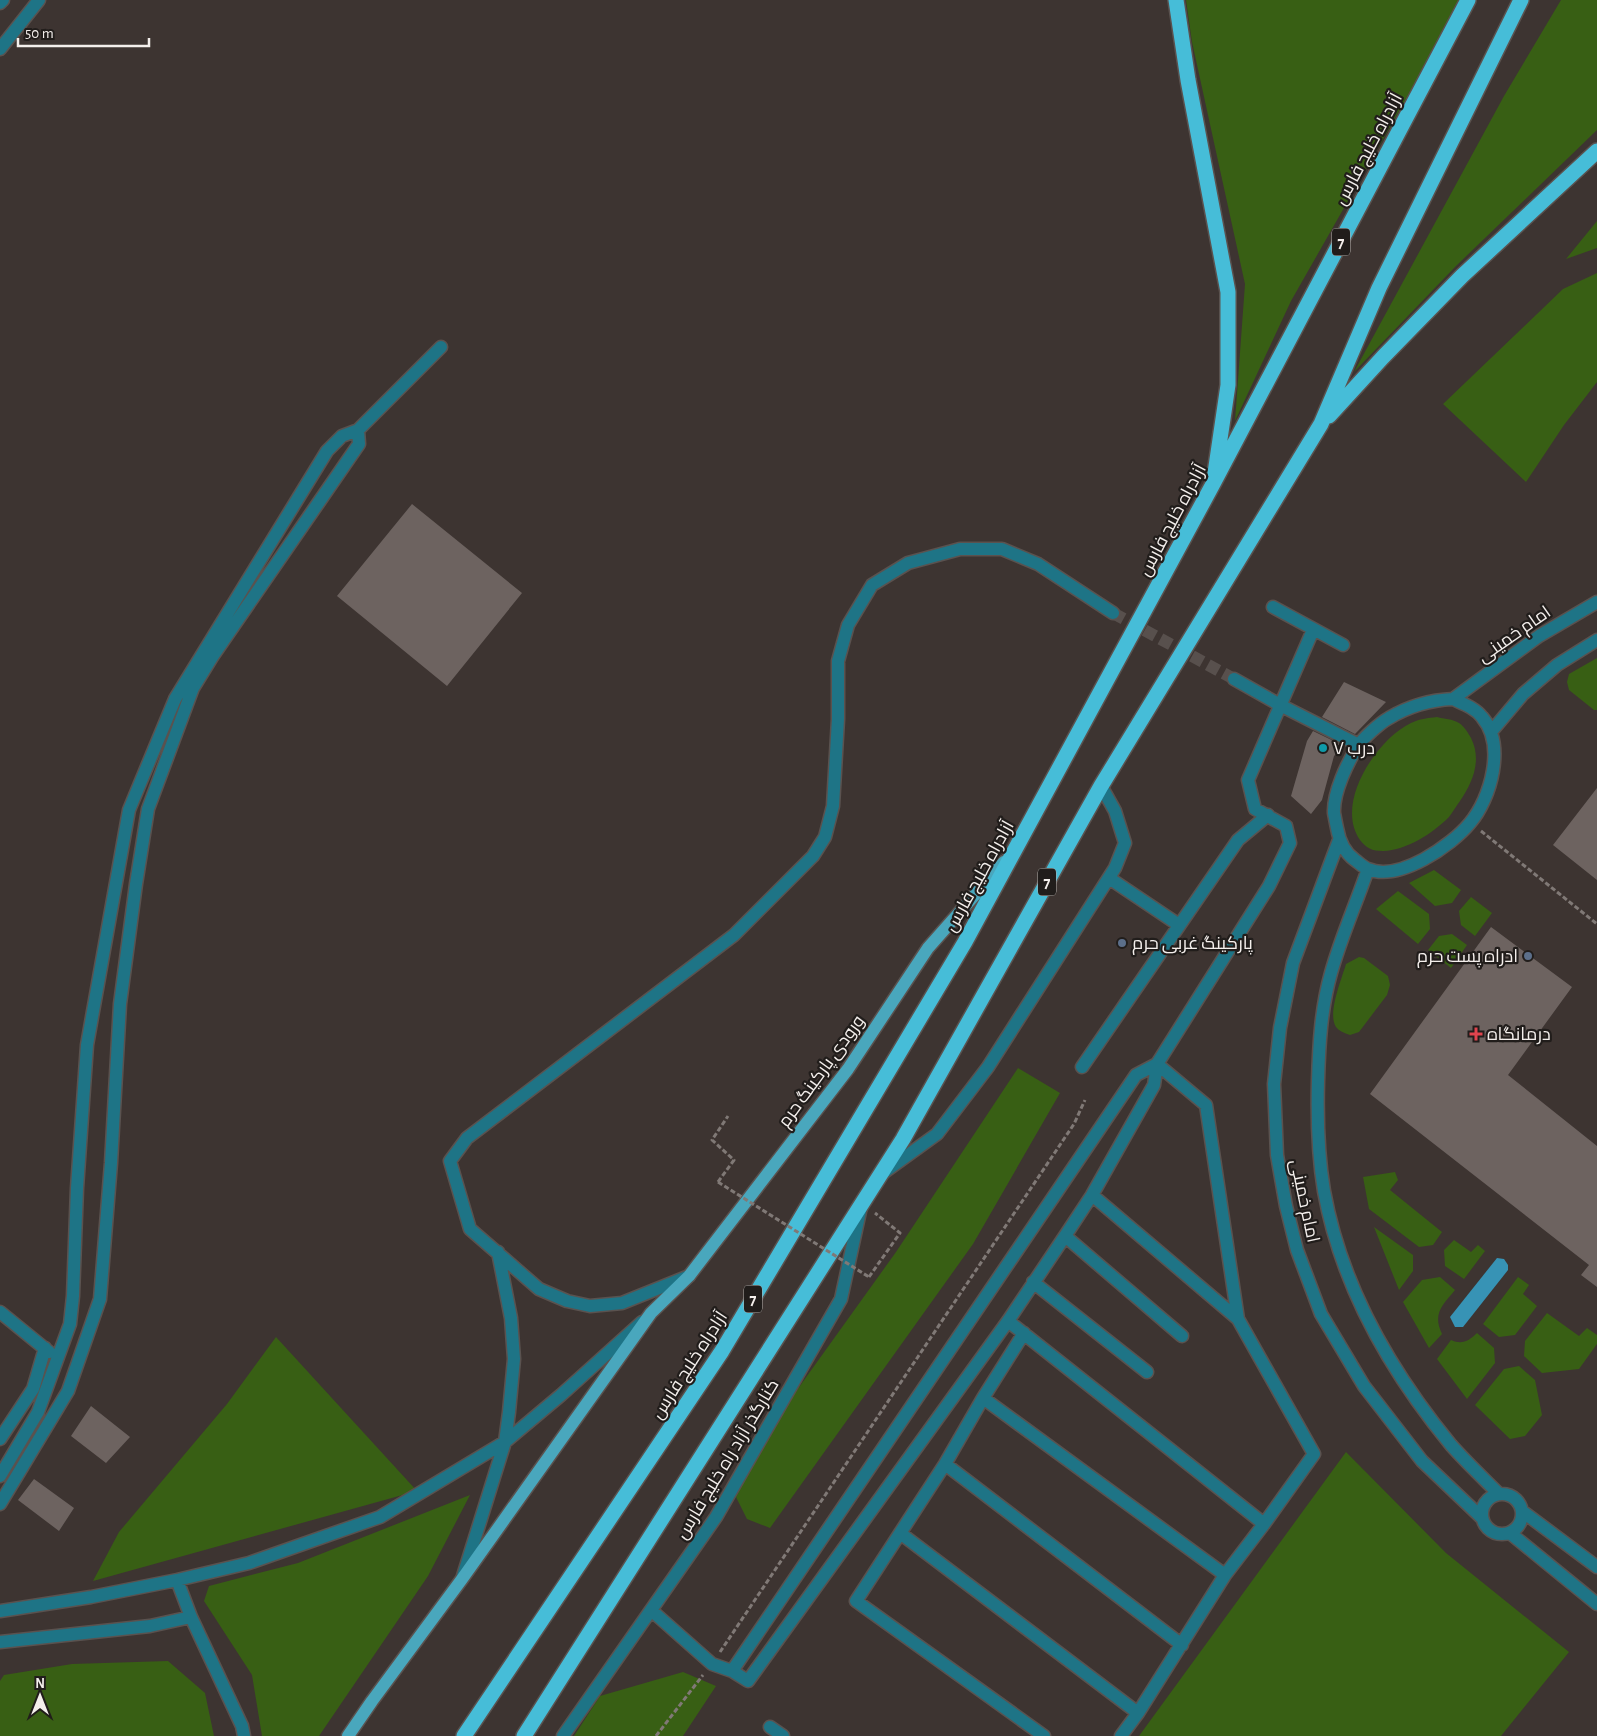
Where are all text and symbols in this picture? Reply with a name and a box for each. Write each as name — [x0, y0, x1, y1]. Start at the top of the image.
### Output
scale bar — [18, 15, 149, 47]
text: 50 m — [25, 26, 54, 41]
street label: آزادراه خلیج فارس — [1330, 89, 1408, 209]
road number: 7 — [1332, 228, 1350, 256]
street label: آزادراه خلیج فارس — [1134, 460, 1212, 580]
street label: امام خمینی — [1475, 603, 1556, 668]
place label: درب ۷ — [1333, 740, 1375, 759]
marker: درب ۷ — [1317, 742, 1329, 754]
street label: آزادراه خلیج فارس — [940, 817, 1020, 936]
road number: 7 — [1038, 869, 1056, 896]
place label: پارکینگ غربی حرم — [1132, 935, 1253, 955]
marker: پارکینگ غربی حرم — [1116, 937, 1128, 949]
place label: ادراه پست حرم — [1417, 948, 1518, 968]
marker: ادراه پست حرم — [1522, 950, 1534, 962]
street label: ورودی پارکینگ حرم — [775, 1012, 870, 1132]
place label: درمانگاه — [1487, 1026, 1551, 1045]
marker: درمانگاه — [1469, 1027, 1483, 1041]
street label: امام خمینی — [1284, 1158, 1322, 1245]
road number: 7 — [744, 1286, 762, 1312]
street label: آزادراه خلیج فارس — [647, 1307, 733, 1424]
street label: کنارگذر آزاد راه خلیج فارس — [671, 1375, 784, 1544]
north arrow — [15, 1671, 65, 1721]
text: N — [35, 1677, 45, 1691]

